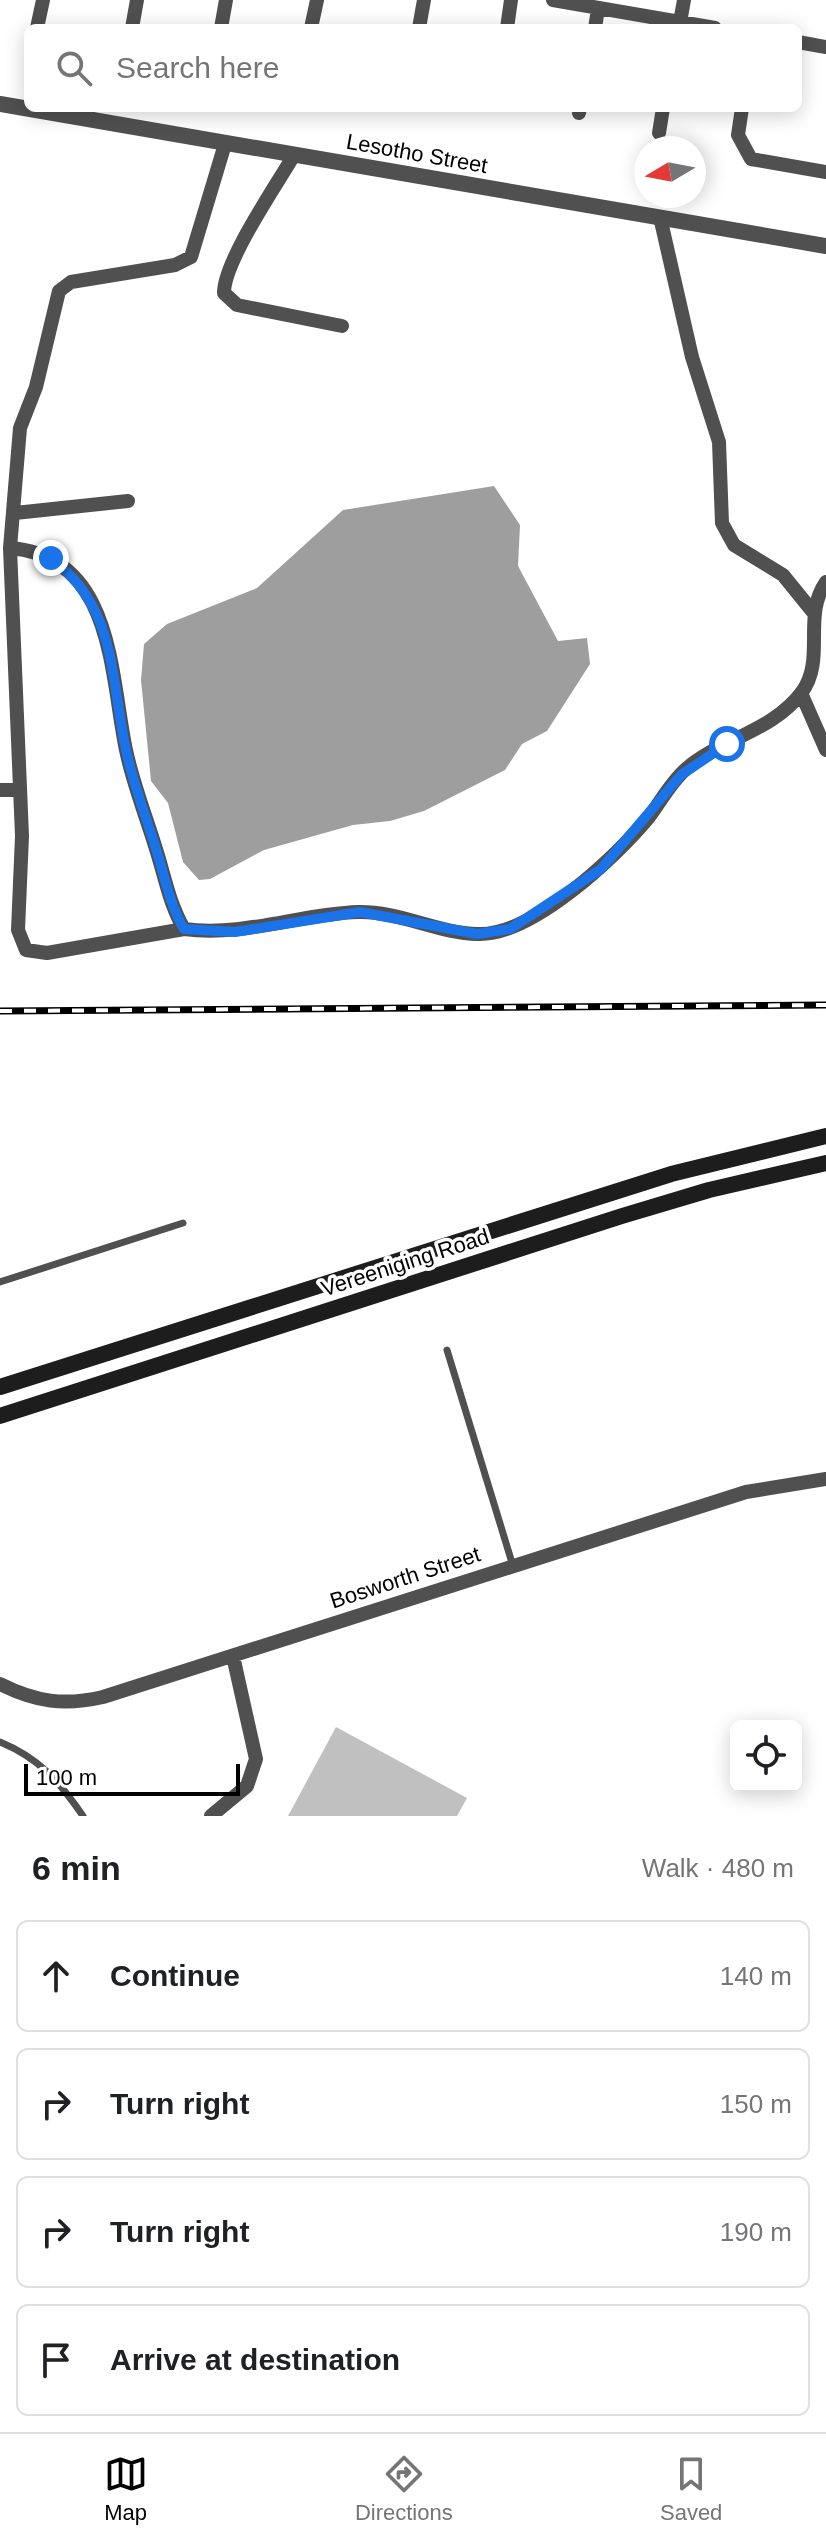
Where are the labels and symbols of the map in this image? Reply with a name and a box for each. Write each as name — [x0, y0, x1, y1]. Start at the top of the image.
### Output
street label: Lesotho Street — [344, 129, 490, 178]
north arrow — [634, 136, 706, 208]
route end — [33, 540, 69, 576]
route start — [709, 726, 745, 762]
street label: Vereeniging Road — [318, 1224, 492, 1301]
street label: Bosworth Street — [327, 1541, 483, 1614]
scale bar — [24, 1760, 240, 1796]

